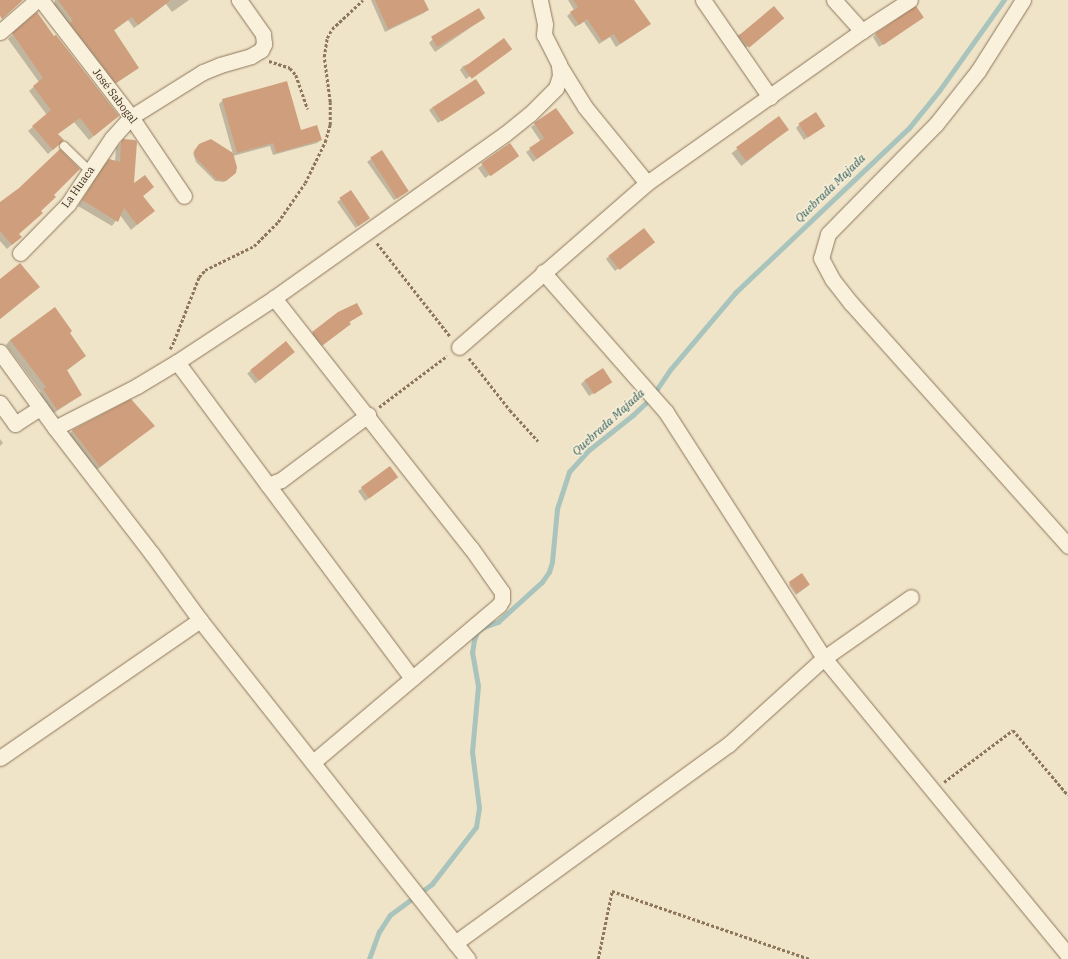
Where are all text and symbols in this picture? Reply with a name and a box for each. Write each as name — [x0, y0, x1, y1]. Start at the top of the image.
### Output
street label: José Sabogal — [90, 66, 140, 126]
water label: Quebrada Majada — [792, 151, 868, 225]
street label: La Huaca — [59, 163, 97, 211]
water label: Quebrada Majada — [569, 386, 647, 458]

